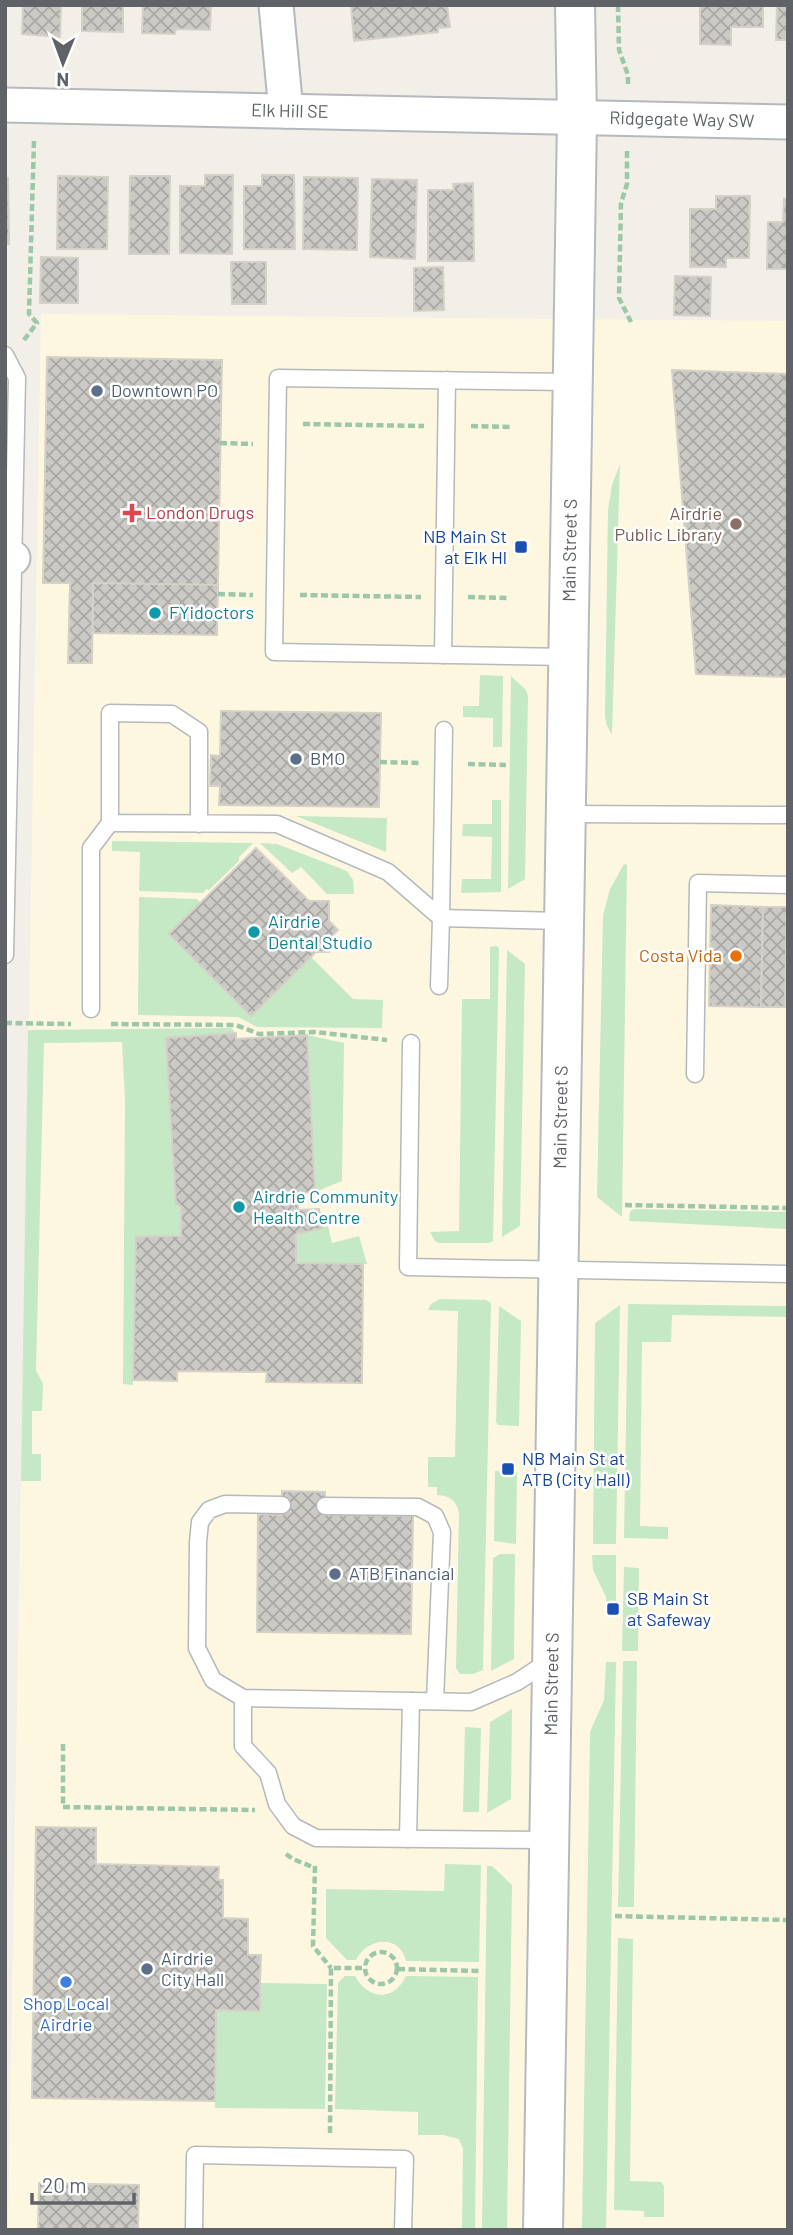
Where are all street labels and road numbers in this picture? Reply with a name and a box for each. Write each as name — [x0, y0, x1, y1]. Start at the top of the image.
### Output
street label: Elk Hill SE — [251, 98, 329, 122]
street label: Ridgegate Way SW — [609, 106, 755, 131]
street label: Main Street S — [557, 498, 581, 602]
street label: Main Street S — [548, 1065, 572, 1169]
street label: Main Street S — [539, 1632, 563, 1736]

